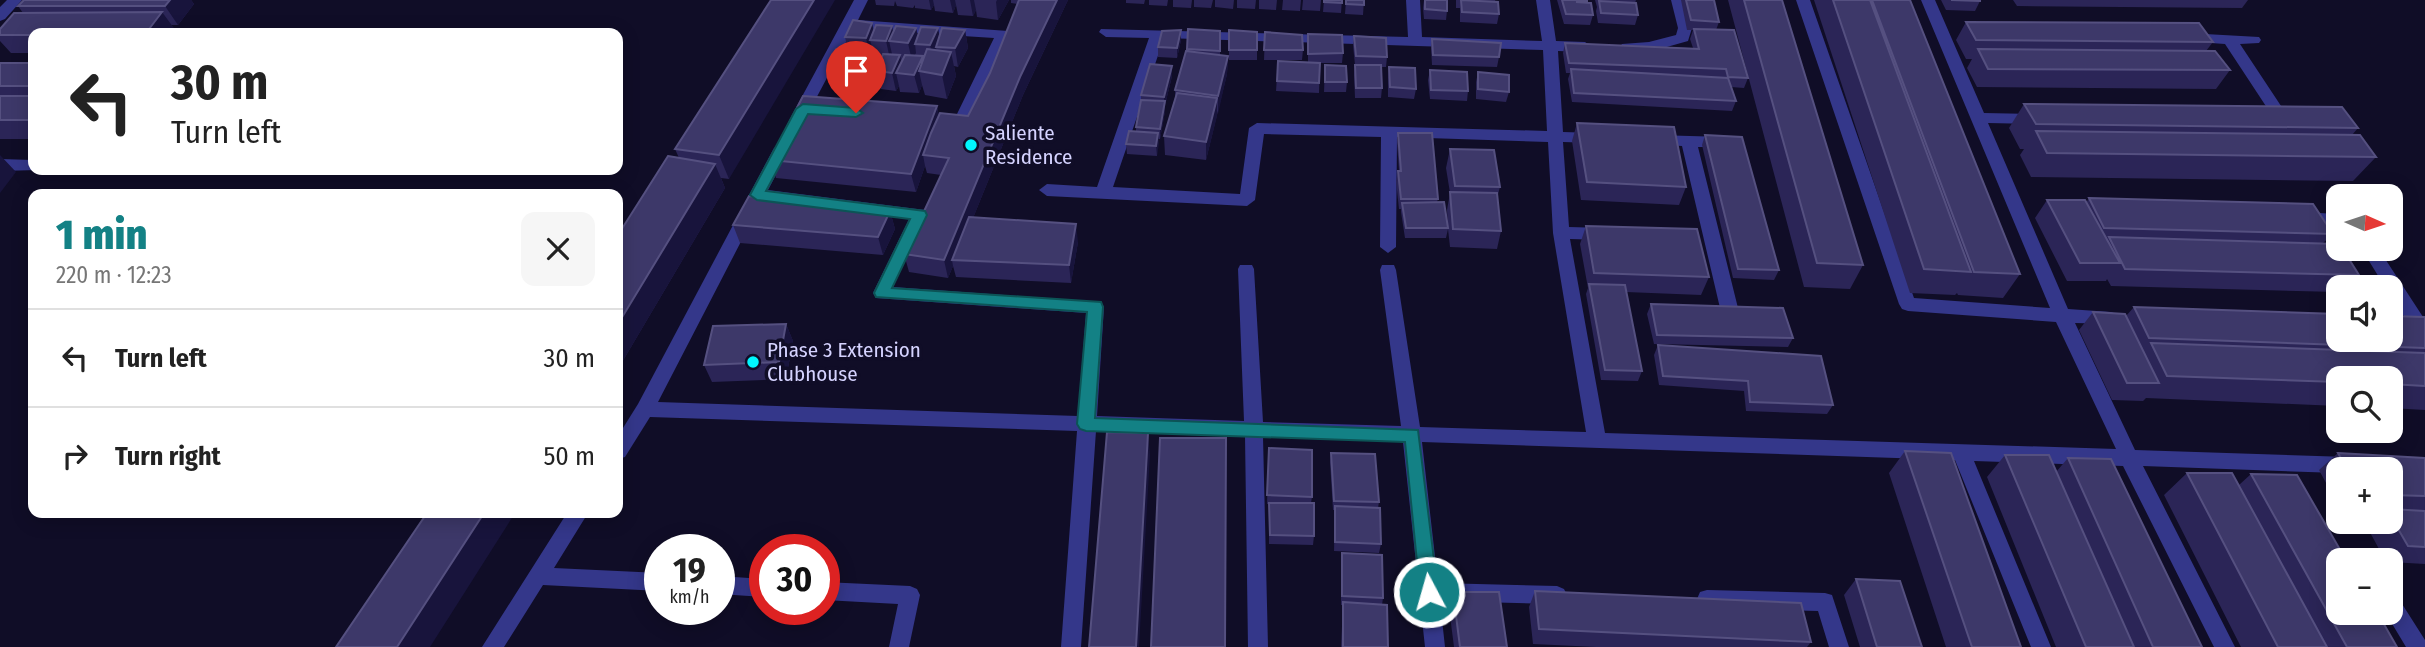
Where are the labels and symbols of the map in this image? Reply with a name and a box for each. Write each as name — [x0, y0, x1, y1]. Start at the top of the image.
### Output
pin — [826, 41, 886, 113]
place label: Saliente Residence — [985, 120, 1072, 170]
marker: Saliente Residence — [963, 137, 979, 153]
north arrow — [2326, 184, 2403, 261]
place label: Phase 3 Extension Clubhouse — [767, 337, 921, 387]
marker: Phase 3 Extension Clubhouse — [745, 354, 761, 370]
speed limit sign: 30 — [749, 534, 840, 625]
position arrow — [1392, 555, 1466, 629]

